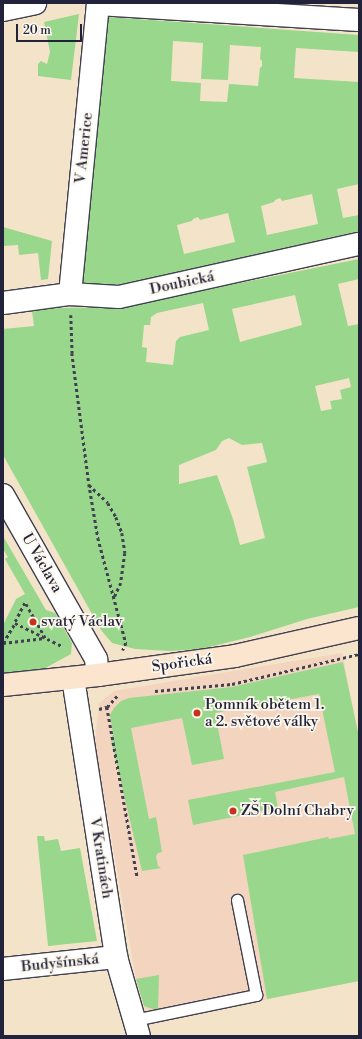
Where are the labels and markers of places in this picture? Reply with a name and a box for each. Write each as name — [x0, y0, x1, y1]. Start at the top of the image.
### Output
place label: svatý Václav — [41, 613, 122, 631]
marker: svatý Václav — [28, 617, 38, 627]
place label: Pomník obětem 1. a 2. světové války — [205, 695, 324, 730]
marker: Pomník obětem 1. a 2. světové války — [192, 708, 202, 718]
place label: ZŠ Dolní Chabry — [241, 802, 354, 820]
marker: ZŠ Dolní Chabry — [228, 806, 238, 816]

